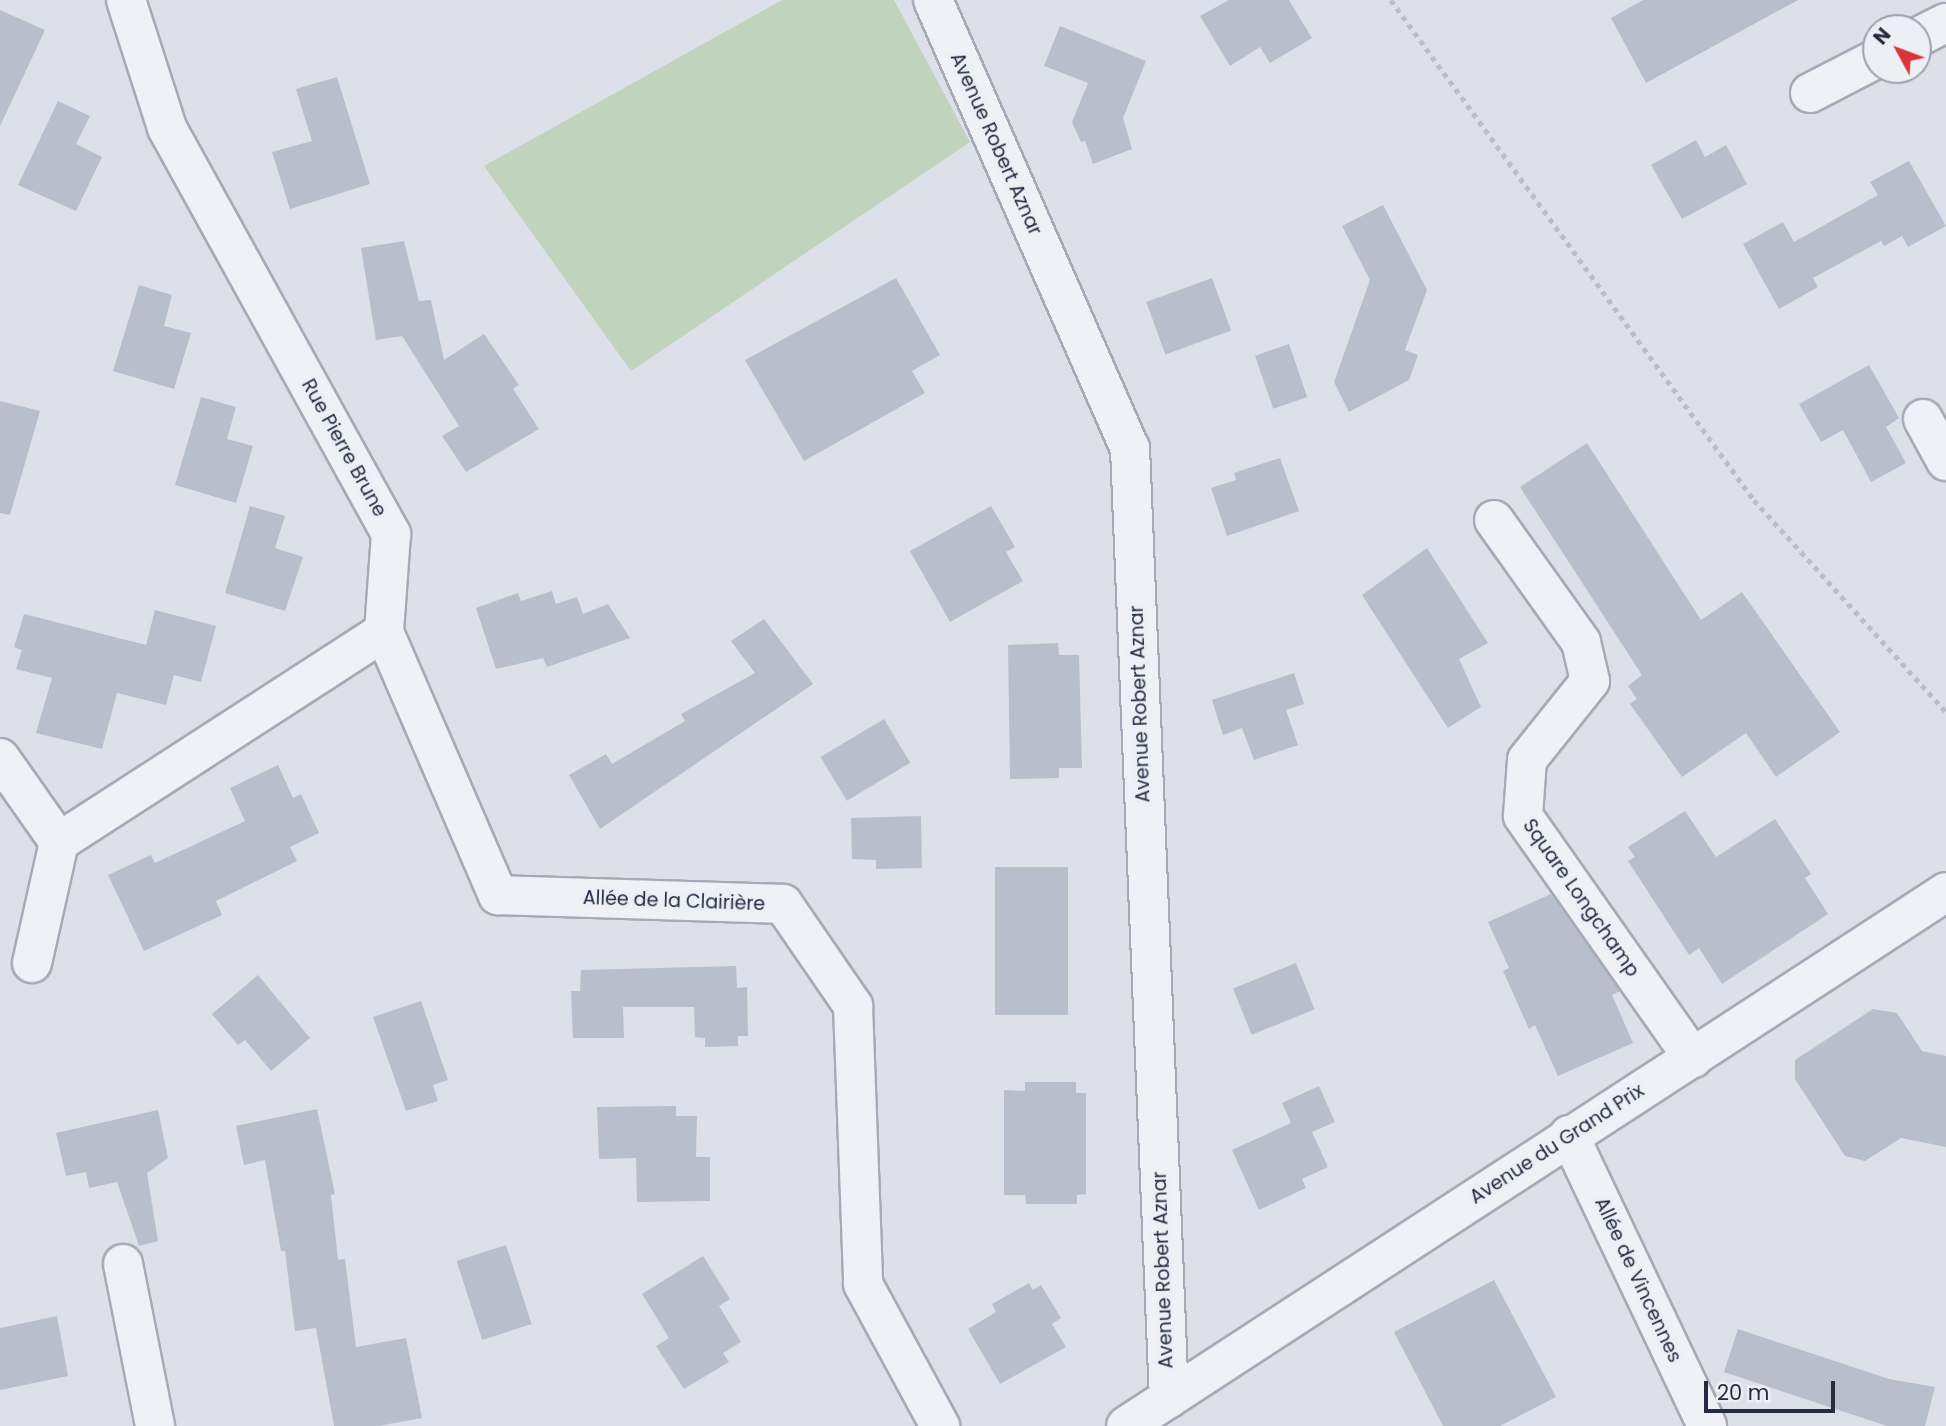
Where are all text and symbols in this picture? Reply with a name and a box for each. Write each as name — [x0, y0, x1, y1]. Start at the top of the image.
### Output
north arrow — [1862, 14, 1932, 84]
text: N — [1867, 22, 1897, 50]
street label: Avenue Robert Aznar — [945, 49, 1047, 239]
street label: Rue Pierre Brune — [297, 375, 391, 521]
street label: Avenue Robert Aznar — [1125, 605, 1155, 803]
street label: Square Longchamp — [1518, 815, 1644, 981]
street label: Allée de la Clairière — [582, 886, 766, 916]
street label: Avenue du Grand Prix — [1466, 1079, 1648, 1209]
street label: Avenue Robert Aznar — [1148, 1171, 1178, 1369]
street label: Allée de Vincennes — [1590, 1194, 1686, 1366]
scale bar — [1708, 1366, 1839, 1410]
text: 20 m — [1717, 1378, 1770, 1407]

